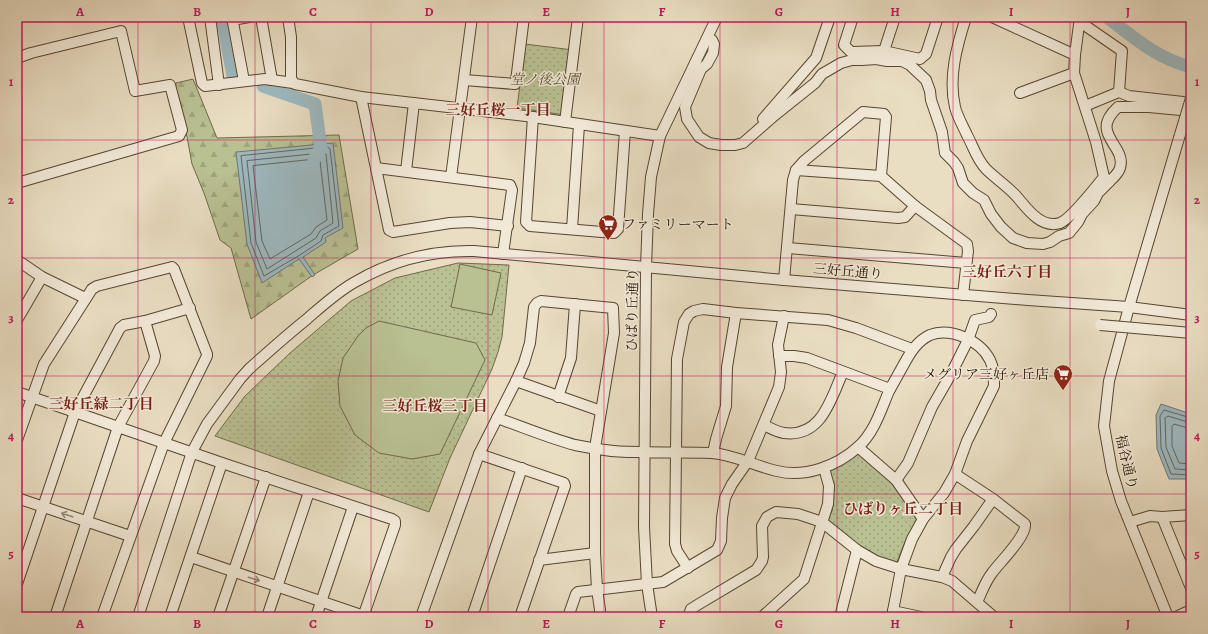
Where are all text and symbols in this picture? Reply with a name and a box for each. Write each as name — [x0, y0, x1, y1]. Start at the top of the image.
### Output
text: A — [75, 3, 85, 20]
text: B — [193, 3, 201, 20]
text: C — [309, 3, 317, 20]
text: D — [424, 3, 434, 20]
text: E — [542, 3, 550, 20]
text: F — [659, 3, 666, 20]
text: G — [775, 3, 783, 20]
text: H — [890, 3, 900, 20]
text: I — [1009, 3, 1014, 20]
text: J — [1126, 3, 1130, 20]
park label: 堂ノ後公園 — [510, 70, 582, 89]
text: 1 — [9, 73, 14, 90]
text: 1 — [1195, 73, 1200, 90]
district label: 三好丘桜一丁目 — [445, 100, 551, 120]
text: 2 — [8, 191, 15, 208]
text: 2 — [1194, 191, 1201, 208]
supermarket icon: ファミリーマート — [597, 213, 619, 241]
place label: ファミリーマート — [622, 215, 734, 234]
street label: 三好丘通り — [812, 259, 884, 284]
district label: 三好丘六丁目 — [962, 262, 1052, 282]
street label: ひばり丘通り — [622, 268, 643, 352]
text: 3 — [8, 309, 14, 326]
text: 3 — [1194, 309, 1200, 326]
supermarket icon: メグリア三好ヶ丘店 — [1052, 363, 1074, 391]
place label: メグリア三好ヶ丘店 — [923, 365, 1049, 384]
district label: 三好丘緑二丁目 — [48, 394, 154, 414]
district label: 三好丘桜三丁目 — [382, 396, 488, 416]
text: 4 — [8, 427, 14, 444]
text: 4 — [1194, 427, 1200, 444]
street label: 福谷通り — [1111, 433, 1142, 492]
district label: ひばりヶ丘二丁目 — [843, 499, 963, 519]
one-way arrow — [61, 510, 73, 518]
text: 5 — [8, 545, 14, 562]
text: 5 — [1194, 545, 1200, 562]
one-way arrow — [248, 575, 260, 583]
text: A — [75, 615, 85, 632]
text: B — [193, 615, 201, 632]
text: C — [309, 615, 317, 632]
text: D — [424, 615, 434, 632]
text: E — [542, 615, 550, 632]
text: F — [659, 615, 666, 632]
text: G — [775, 615, 783, 632]
text: H — [890, 615, 900, 632]
text: I — [1009, 615, 1014, 632]
text: J — [1126, 615, 1130, 632]

